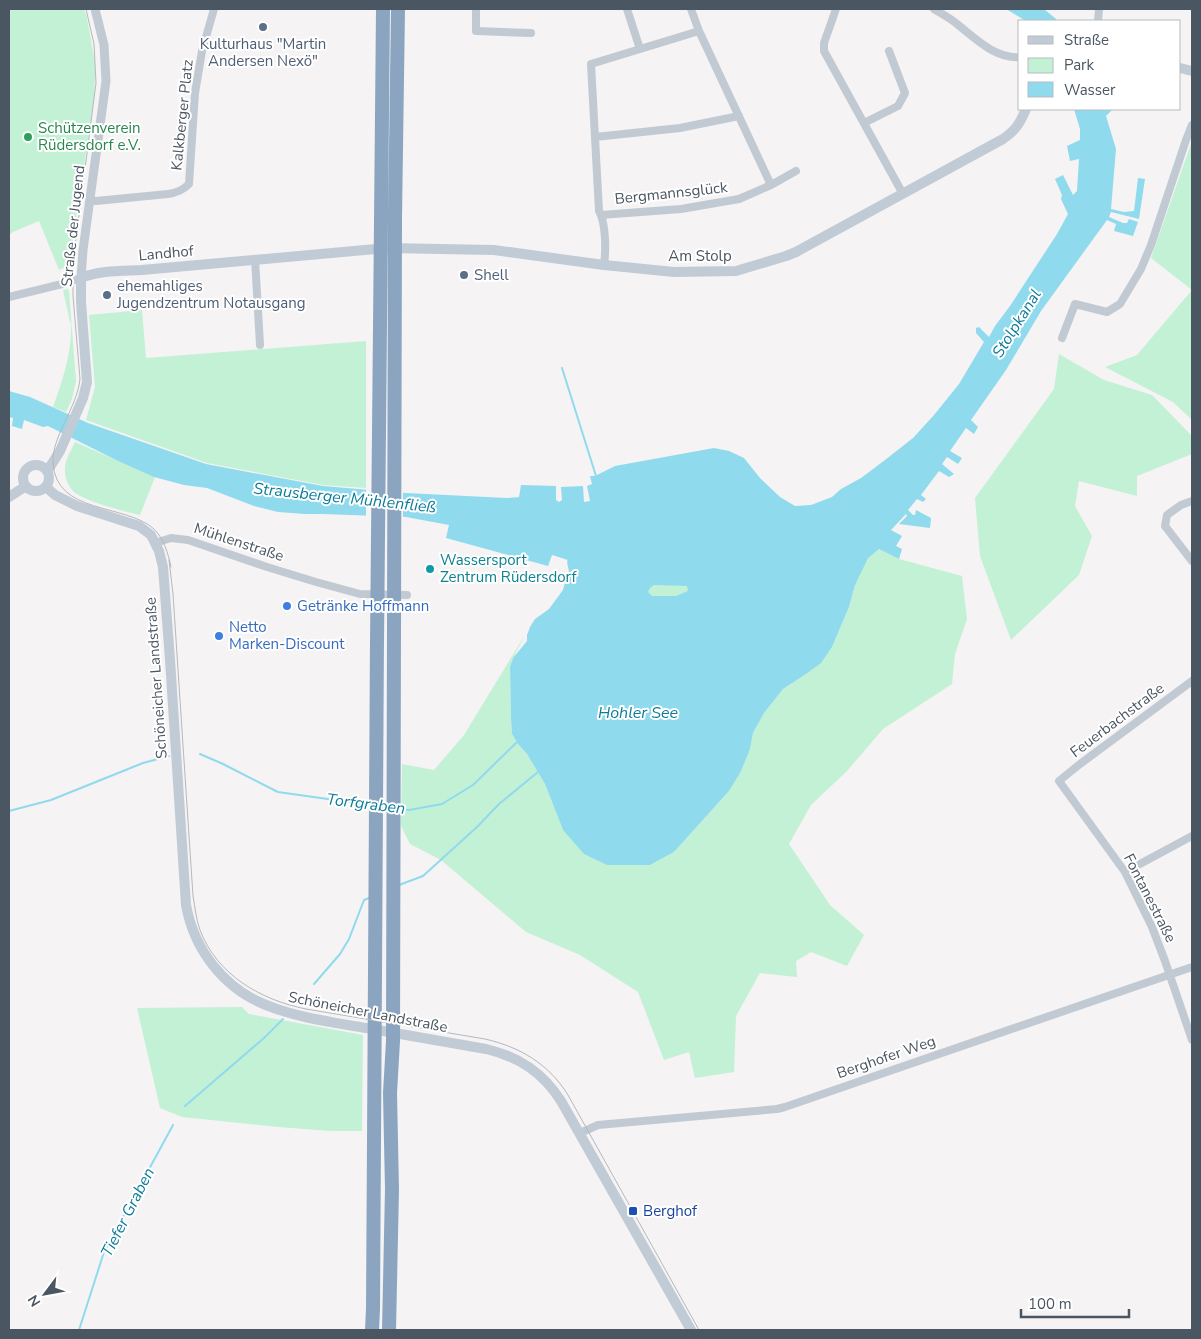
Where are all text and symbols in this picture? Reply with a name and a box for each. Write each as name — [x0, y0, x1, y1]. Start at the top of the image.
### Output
legend — [1018, 20, 1181, 110]
marker: Kulturhaus "Martin Andersen Nexö" — [257, 21, 269, 33]
text: Straße — [1064, 30, 1109, 50]
place label: Kulturhaus "Martin Andersen Nexö" — [200, 34, 326, 71]
text: Park — [1064, 55, 1094, 75]
street label: Kalkberger Platz — [166, 59, 198, 171]
text: Wasser — [1064, 80, 1116, 100]
place label: Schützenverein Rüdersdorf e.V. — [38, 118, 141, 155]
marker: Schützenverein Rüdersdorf e.V. — [22, 131, 34, 143]
street label: Straße der Jugend — [57, 164, 89, 288]
street label: Bergmannsglück — [614, 177, 729, 209]
street label: Landhof — [138, 241, 195, 265]
street label: Am Stolp — [668, 246, 732, 266]
place label: Shell — [474, 265, 509, 285]
marker: Shell — [458, 269, 470, 281]
place label: ehemahliges Jugendzentrum Notausgang — [116, 276, 306, 313]
water label: Stolpkanal — [987, 285, 1047, 362]
marker: ehemahliges Jugendzentrum Notausgang — [101, 289, 113, 301]
water label: Strausberger Mühlenfließ — [252, 477, 437, 519]
street label: Mühlenstraße — [191, 518, 287, 566]
place label: Wassersport Zentrum Rüdersdorf — [440, 550, 577, 587]
marker: Wassersport Zentrum Rüdersdorf — [424, 563, 436, 575]
place label: Getränke Hoffmann — [297, 596, 429, 616]
street label: Schöneicher Landstraße — [140, 597, 172, 759]
marker: Getränke Hoffmann — [281, 600, 293, 612]
place label: Netto Marken-Discount — [229, 617, 345, 654]
marker: Netto Marken-Discount — [213, 630, 225, 642]
street label: Feuerbachstraße — [1066, 678, 1168, 762]
water label: Hohler See — [598, 702, 678, 724]
water label: Torfgraben — [325, 788, 406, 820]
street label: Fontanestraße — [1119, 850, 1181, 946]
street label: Schöneicher Landstraße — [287, 987, 449, 1037]
street label: Berghofer Weg — [834, 1031, 938, 1083]
water label: Tiefer Graben — [96, 1164, 160, 1261]
place label: Berghof — [643, 1201, 698, 1221]
marker: Berghof — [627, 1205, 639, 1217]
north arrow — [20, 1269, 70, 1319]
scale bar — [1021, 1286, 1128, 1318]
text: N — [24, 1291, 45, 1310]
text: 100 m — [1028, 1294, 1072, 1314]

